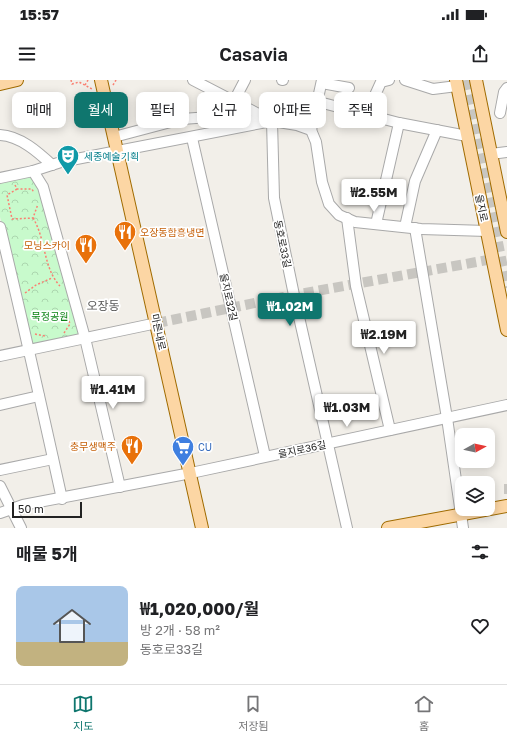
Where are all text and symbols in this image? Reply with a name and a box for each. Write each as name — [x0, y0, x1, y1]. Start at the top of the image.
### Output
text: 15:57 — [20, 5, 59, 23]
icon: menu — [16, 43, 38, 65]
text: Casavia — [219, 43, 288, 65]
icon: share — [469, 43, 491, 65]
chip: 매매 — [12, 92, 66, 128]
chip: 월세 — [74, 92, 128, 128]
chip: 필터 — [136, 92, 189, 128]
chip: 신규 — [197, 92, 251, 128]
chip: 아파트 — [259, 92, 326, 128]
chip: 주택 — [334, 92, 387, 128]
theatre icon: 세종예술기획 — [55, 143, 81, 176]
place label: 세종예술기획 — [84, 150, 139, 162]
pin: ₩2.55M — [341, 179, 407, 213]
text: ₩2.55M — [350, 184, 398, 200]
street label: 을지로 — [473, 193, 491, 223]
restaurant icon: 오장동함흥냉면 — [112, 219, 138, 252]
street label: 동호로33길 — [272, 219, 294, 269]
place label: 오장동함흥냉면 — [140, 226, 204, 238]
restaurant icon: 모닝스카이 — [73, 232, 99, 265]
place label: 모닝스카이 — [24, 239, 70, 251]
street label: 을지로32길 — [218, 272, 240, 322]
pin: ₩1.02M — [257, 293, 323, 327]
district label: 오장동 — [86, 298, 120, 313]
text: ₩1.02M — [267, 298, 313, 314]
park label: 묵정공원 — [32, 310, 68, 322]
street label: 마른내로 — [149, 313, 169, 351]
pin: ₩2.19M — [351, 321, 417, 355]
text: ₩2.19M — [361, 326, 407, 342]
pin: ₩1.41M — [80, 376, 146, 410]
text: ₩1.41M — [91, 381, 135, 397]
pin: ₩1.03M — [314, 394, 380, 428]
text: ₩1.03M — [324, 399, 370, 415]
north arrow — [455, 428, 495, 468]
map controls — [455, 428, 495, 516]
restaurant icon: 충무생맥주 — [119, 433, 145, 466]
supermarket icon: CU — [170, 434, 196, 467]
street label: 을지로36길 — [277, 438, 327, 460]
place label: 충무생맥주 — [70, 440, 116, 452]
place label: CU — [198, 441, 212, 453]
button: layers — [455, 476, 495, 516]
scale bar — [12, 500, 82, 519]
text: 50 m — [18, 502, 44, 515]
icon: filters — [469, 541, 491, 563]
text: 매물 5개 — [16, 543, 78, 564]
text: ₩1,020,000/월 — [140, 598, 259, 619]
icon: home — [48, 602, 96, 650]
icon: heart — [469, 615, 491, 637]
text: 방 2개 · 58 m² — [140, 622, 220, 638]
text: 동호로33길 — [140, 641, 203, 657]
tab: 지도 — [72, 693, 94, 733]
tab: 저장됨 — [238, 693, 269, 733]
tab: 홈 — [413, 693, 435, 733]

